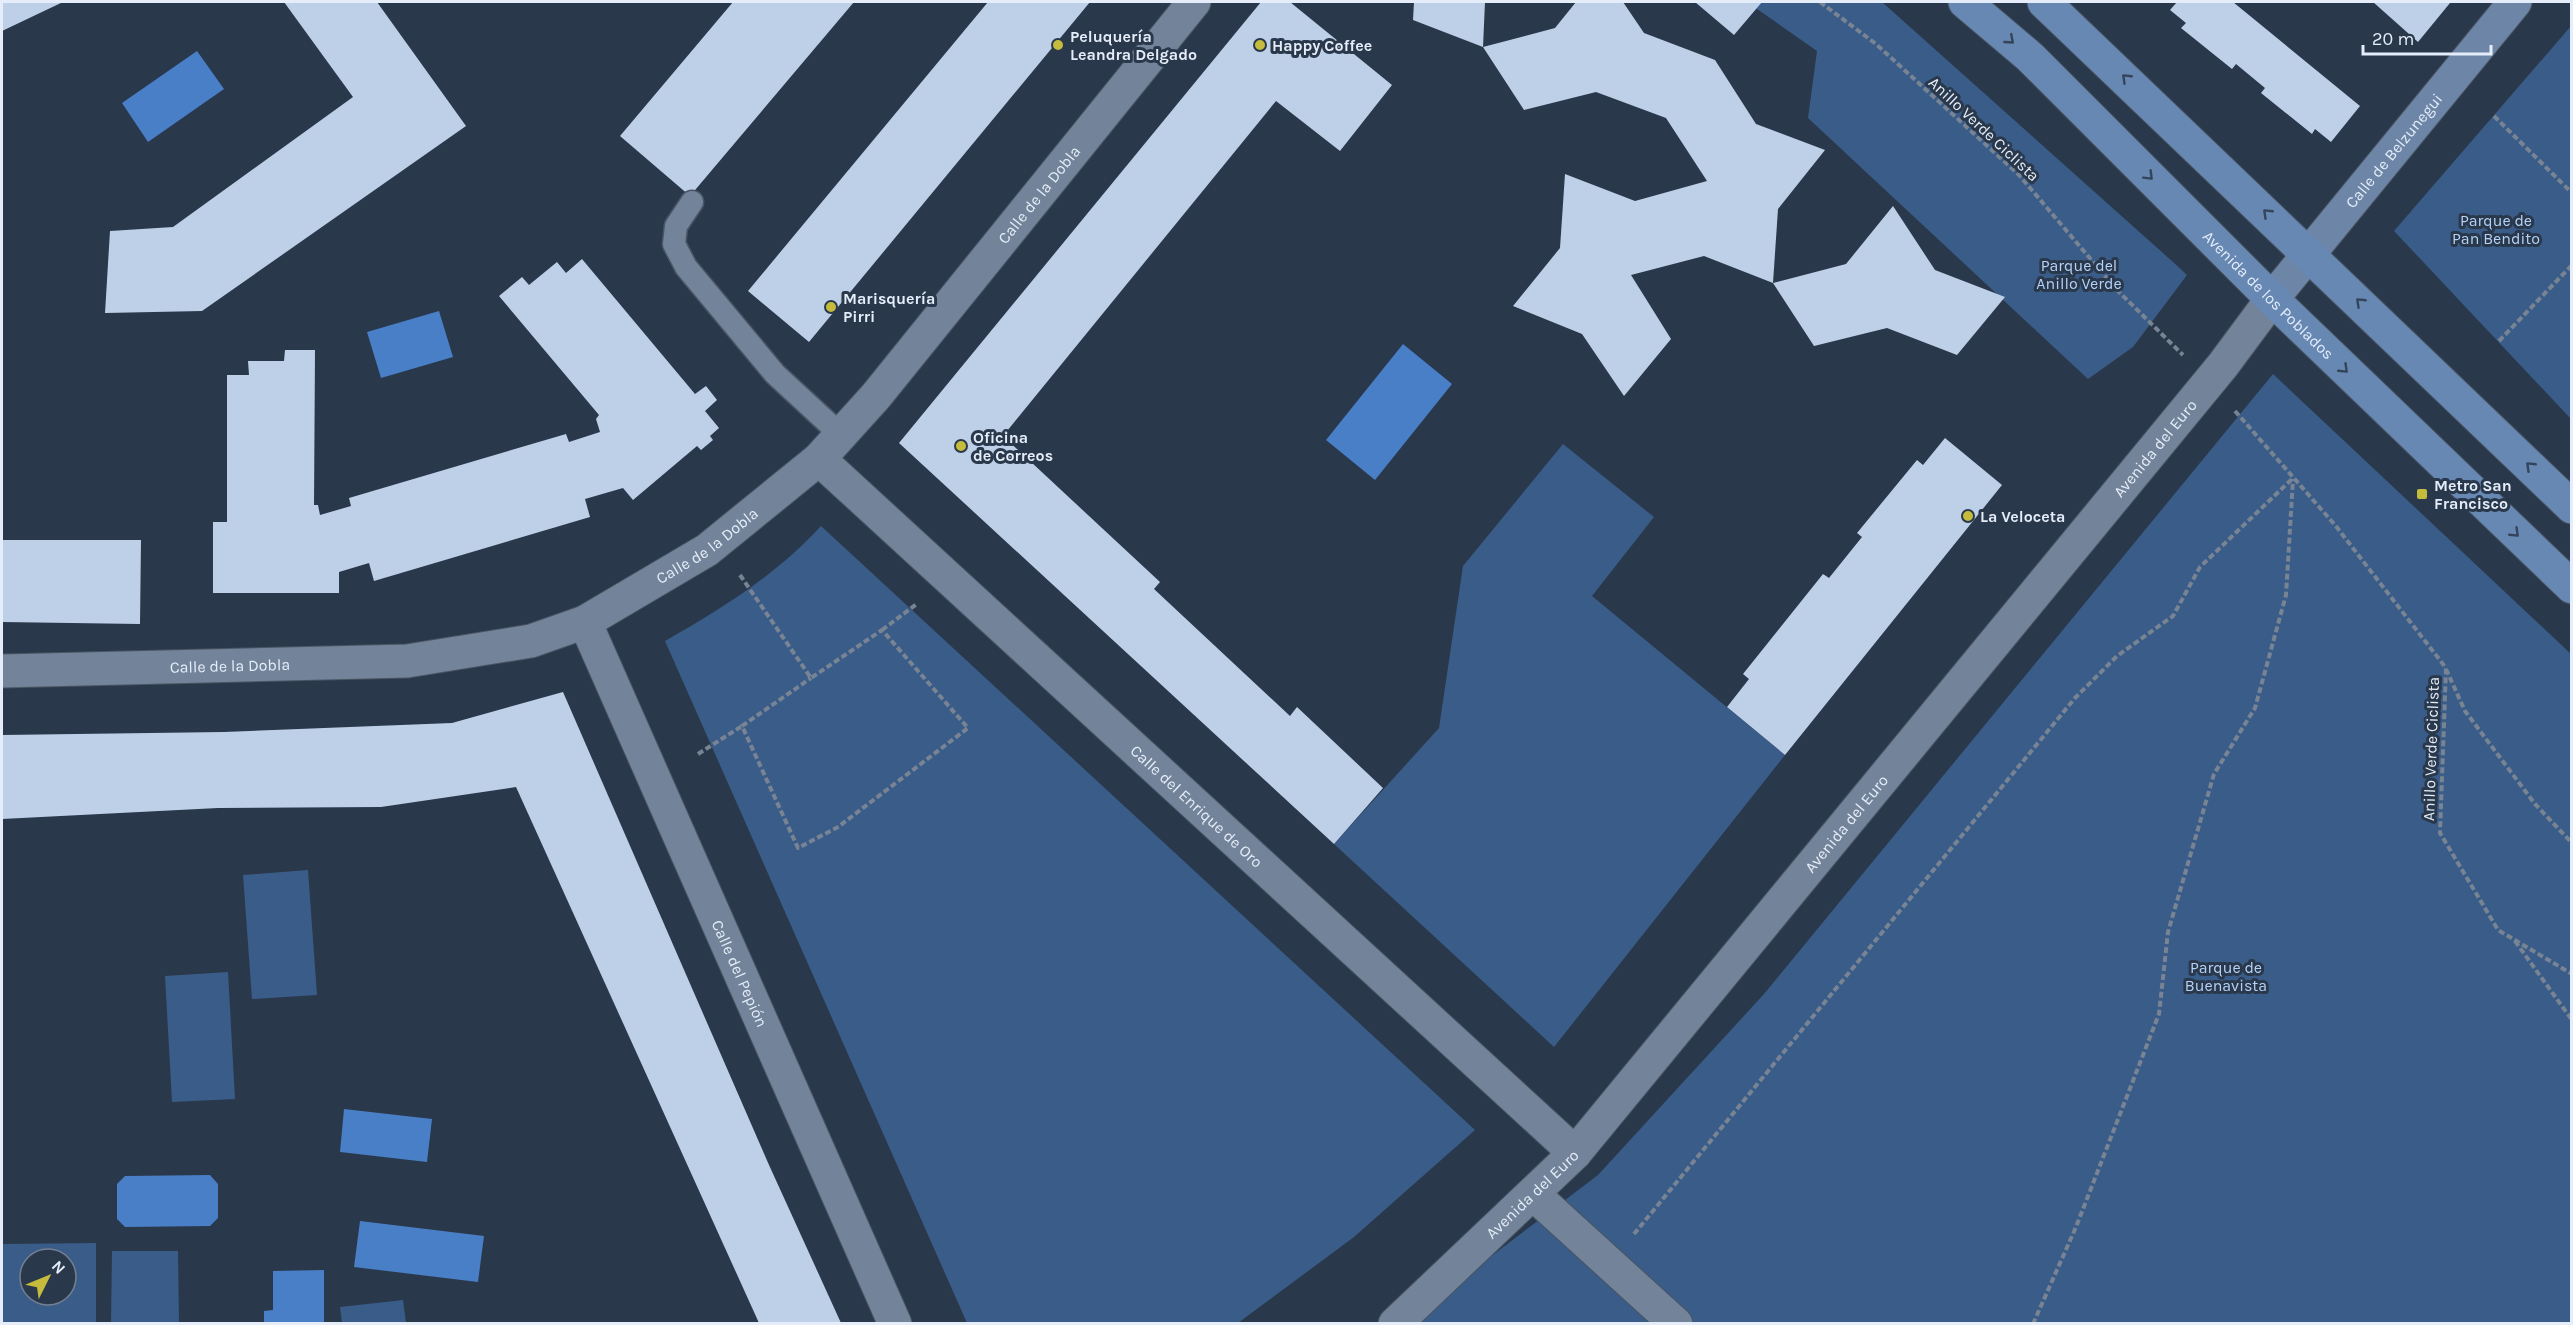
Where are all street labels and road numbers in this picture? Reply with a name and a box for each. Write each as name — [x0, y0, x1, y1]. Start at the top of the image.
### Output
street label: Anillo Verde Ciclista — [1925, 73, 2043, 185]
street label: Calle de Belzunegui — [2341, 89, 2446, 212]
street label: Calle de la Dobla — [994, 142, 1084, 247]
street label: Avenida de los Poblados — [2199, 226, 2338, 363]
street label: Avenida del Euro — [2109, 395, 2200, 501]
street label: Calle de la Dobla — [652, 503, 762, 588]
street label: Calle de la Dobla — [170, 654, 290, 676]
street label: Anillo Verde Ciclista — [2419, 677, 2443, 821]
street label: Calle del Enrique de Oro — [1127, 741, 1267, 871]
street label: Avenida del Euro — [1800, 771, 1892, 876]
street label: Calle del Pepión — [708, 917, 772, 1030]
street label: Avenida del Euro — [1482, 1145, 1582, 1242]

